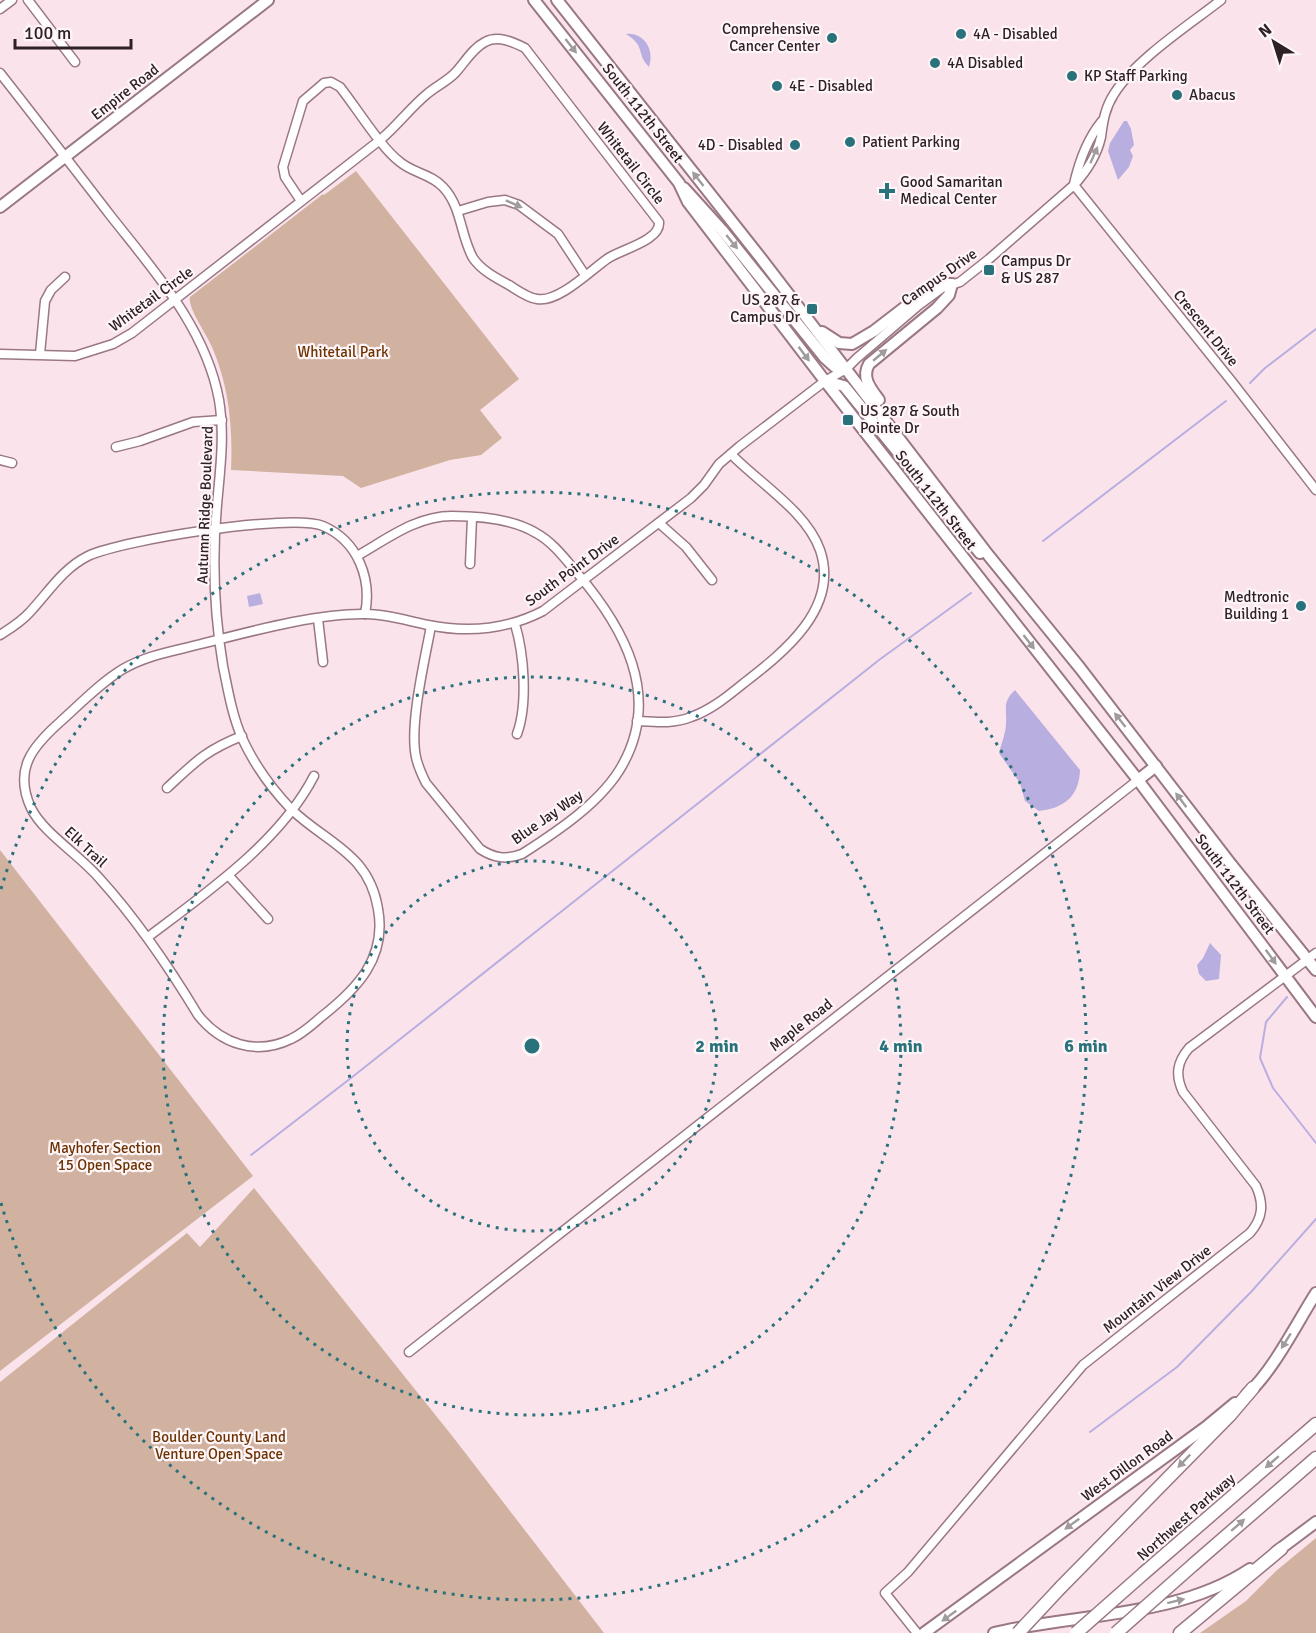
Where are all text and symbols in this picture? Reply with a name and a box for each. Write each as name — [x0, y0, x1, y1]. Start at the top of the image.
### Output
scale bar — [15, 12, 130, 50]
north arrow — [1244, 12, 1304, 72]
place label: Comprehensive Cancer Center — [722, 20, 820, 55]
text: N — [1255, 20, 1276, 42]
text: 100 m — [24, 22, 71, 44]
place label: 4A - Disabled — [973, 25, 1058, 43]
marker: 4A - Disabled — [954, 27, 968, 41]
marker: Comprehensive Cancer Center — [825, 31, 839, 45]
one-way arrow — [564, 38, 577, 54]
place label: 4A Disabled — [947, 54, 1023, 72]
marker: 4A Disabled — [928, 56, 942, 70]
street label: Empire Road — [88, 60, 162, 124]
street label: South 112th Street — [599, 60, 687, 166]
place label: KP Staff Parking — [1084, 67, 1188, 85]
marker: KP Staff Parking — [1065, 69, 1079, 83]
place label: 4E - Disabled — [789, 77, 873, 95]
marker: 4E - Disabled — [770, 79, 784, 93]
place label: Abacus — [1189, 86, 1236, 104]
marker: Abacus — [1170, 88, 1184, 102]
street label: Whitetail Circle — [593, 118, 669, 208]
place label: Patient Parking — [862, 133, 960, 151]
marker: Patient Parking — [843, 135, 857, 149]
place label: 4D - Disabled — [698, 136, 783, 154]
marker: 4D - Disabled — [788, 138, 802, 152]
one-way arrow — [1089, 147, 1098, 164]
one-way arrow — [693, 171, 705, 186]
place label: Good Samaritan Medical Center — [900, 173, 1003, 208]
marker: Good Samaritan Medical Center — [878, 182, 896, 200]
one-way arrow — [505, 200, 522, 209]
one-way arrow — [726, 234, 739, 250]
street label: Campus Drive — [898, 244, 980, 310]
place label: Campus Dr & US 287 — [1001, 252, 1071, 287]
street label: Whitetail Circle — [106, 263, 196, 335]
marker: Campus Dr & US 287 — [982, 263, 996, 277]
street label: Crescent Drive — [1170, 286, 1242, 370]
place label: US 287 & Campus Dr — [730, 291, 801, 326]
marker: US 287 & Campus Dr — [805, 302, 819, 316]
park label: Whitetail Park — [297, 343, 389, 361]
one-way arrow — [798, 347, 810, 362]
one-way arrow — [872, 349, 887, 362]
place label: US 287 & South Pointe Dr — [860, 402, 960, 437]
marker: US 287 & South Pointe Dr — [841, 413, 855, 427]
street label: Autumn Ridge Boulevard — [193, 426, 217, 584]
street label: South 112th Street — [892, 447, 980, 553]
street label: South Point Drive — [522, 530, 622, 610]
place label: Medtronic Building 1 — [1224, 588, 1289, 623]
marker: Medtronic Building 1 — [1294, 599, 1308, 613]
one-way arrow — [1023, 635, 1035, 650]
one-way arrow — [1114, 712, 1126, 728]
street label: Blue Jay Way — [508, 786, 586, 848]
one-way arrow — [1176, 792, 1188, 807]
street label: Elk Trail — [61, 823, 111, 871]
street label: South 112th Street — [1191, 830, 1279, 938]
one-way arrow — [1265, 948, 1277, 964]
street label: Maple Road — [766, 995, 836, 1055]
text: 2 min — [695, 1035, 739, 1057]
text: 4 min — [879, 1035, 923, 1057]
text: 6 min — [1064, 1035, 1108, 1057]
centre of rings — [522, 1036, 542, 1056]
park label: Mayhofer Section 15 Open Space — [49, 1139, 161, 1174]
street label: Mountain View Drive — [1099, 1241, 1215, 1337]
one-way arrow — [1280, 1333, 1291, 1349]
street label: West Dillon Road — [1078, 1427, 1176, 1505]
park label: Boulder County Land Venture Open Space — [152, 1428, 286, 1463]
one-way arrow — [1177, 1454, 1191, 1469]
one-way arrow — [1264, 1456, 1280, 1469]
street label: Northwest Parkway — [1133, 1469, 1239, 1565]
one-way arrow — [1065, 1518, 1080, 1530]
one-way arrow — [1230, 1519, 1246, 1532]
one-way arrow — [1167, 1596, 1185, 1605]
one-way arrow — [941, 1609, 956, 1621]

